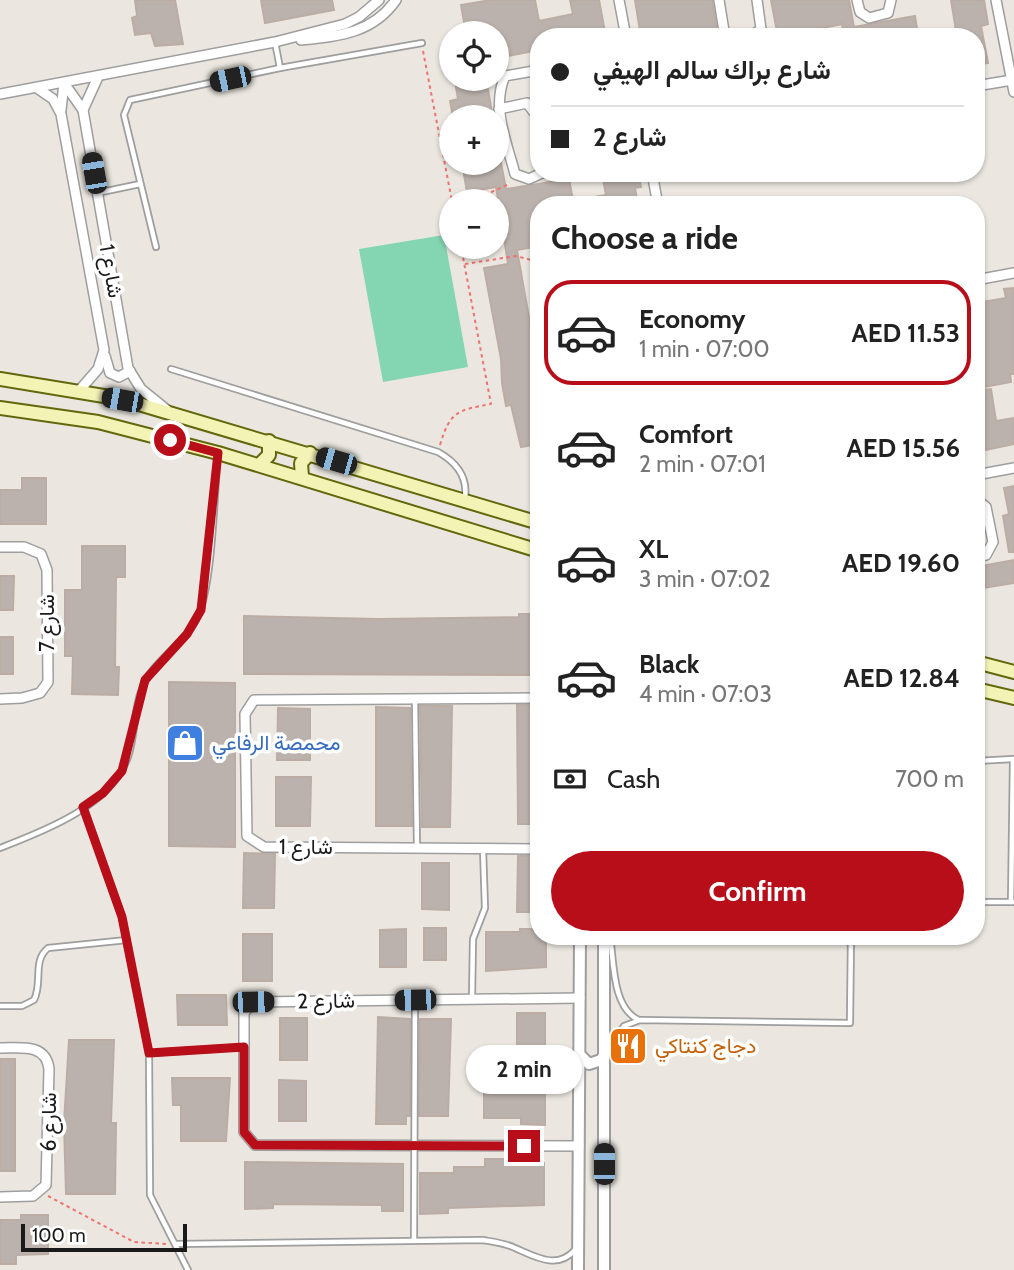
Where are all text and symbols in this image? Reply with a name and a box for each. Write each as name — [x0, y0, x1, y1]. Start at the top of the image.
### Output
map controls — [439, 21, 509, 259]
button: locate — [439, 21, 509, 91]
text: شارع براك سالم الهيفي — [593, 54, 831, 86]
car — [208, 64, 253, 94]
button: + — [439, 105, 509, 175]
text: شارع 2 — [593, 121, 667, 153]
car — [81, 150, 108, 196]
button: − — [439, 189, 509, 259]
text: Choose a ride — [551, 218, 738, 257]
street label: شارع 1 — [93, 242, 128, 300]
icon: car — [555, 301, 618, 364]
text: Economy — [639, 303, 745, 335]
text: AED 11.53 — [851, 317, 960, 349]
text: 1 min · 07:00 — [639, 335, 770, 363]
car — [100, 386, 145, 414]
icon: car — [555, 416, 618, 479]
text: Comfort — [639, 418, 733, 450]
route start — [154, 424, 186, 456]
text: AED 15.56 — [847, 432, 960, 464]
car — [313, 445, 360, 477]
text: 2 min · 07:01 — [639, 450, 766, 478]
icon: car — [555, 531, 618, 594]
text: XL — [639, 533, 668, 565]
text: AED 19.60 — [842, 547, 960, 579]
text: 3 min · 07:02 — [639, 565, 771, 593]
street label: شارع 7 — [34, 594, 61, 652]
icon: car — [555, 646, 618, 709]
text: Black — [639, 648, 699, 680]
text: AED 12.84 — [843, 662, 960, 694]
text: 4 min · 07:03 — [639, 680, 772, 708]
shop icon: محمصة الرفاعي — [164, 722, 206, 764]
place label: محمصة الرفاعي — [212, 730, 341, 760]
icon: cash — [551, 760, 589, 798]
text: Cash — [607, 763, 660, 795]
text: 700 m — [895, 765, 964, 793]
street label: شارع 1 — [279, 834, 333, 861]
button: Confirm — [551, 851, 964, 931]
street label: شارع 2 — [297, 987, 355, 1016]
car — [394, 989, 437, 1011]
car — [232, 991, 275, 1013]
restaurant icon: دجاج كنتاكي — [607, 1025, 649, 1067]
place label: دجاج كنتاكي — [655, 1033, 756, 1063]
callout: 2 min — [466, 1044, 582, 1094]
text: 2 min — [496, 1055, 552, 1083]
street label: شارع 6 — [36, 1093, 63, 1151]
route end — [508, 1130, 540, 1162]
car — [594, 1143, 615, 1185]
scale bar — [21, 1221, 187, 1253]
text: 100 m — [32, 1224, 86, 1247]

